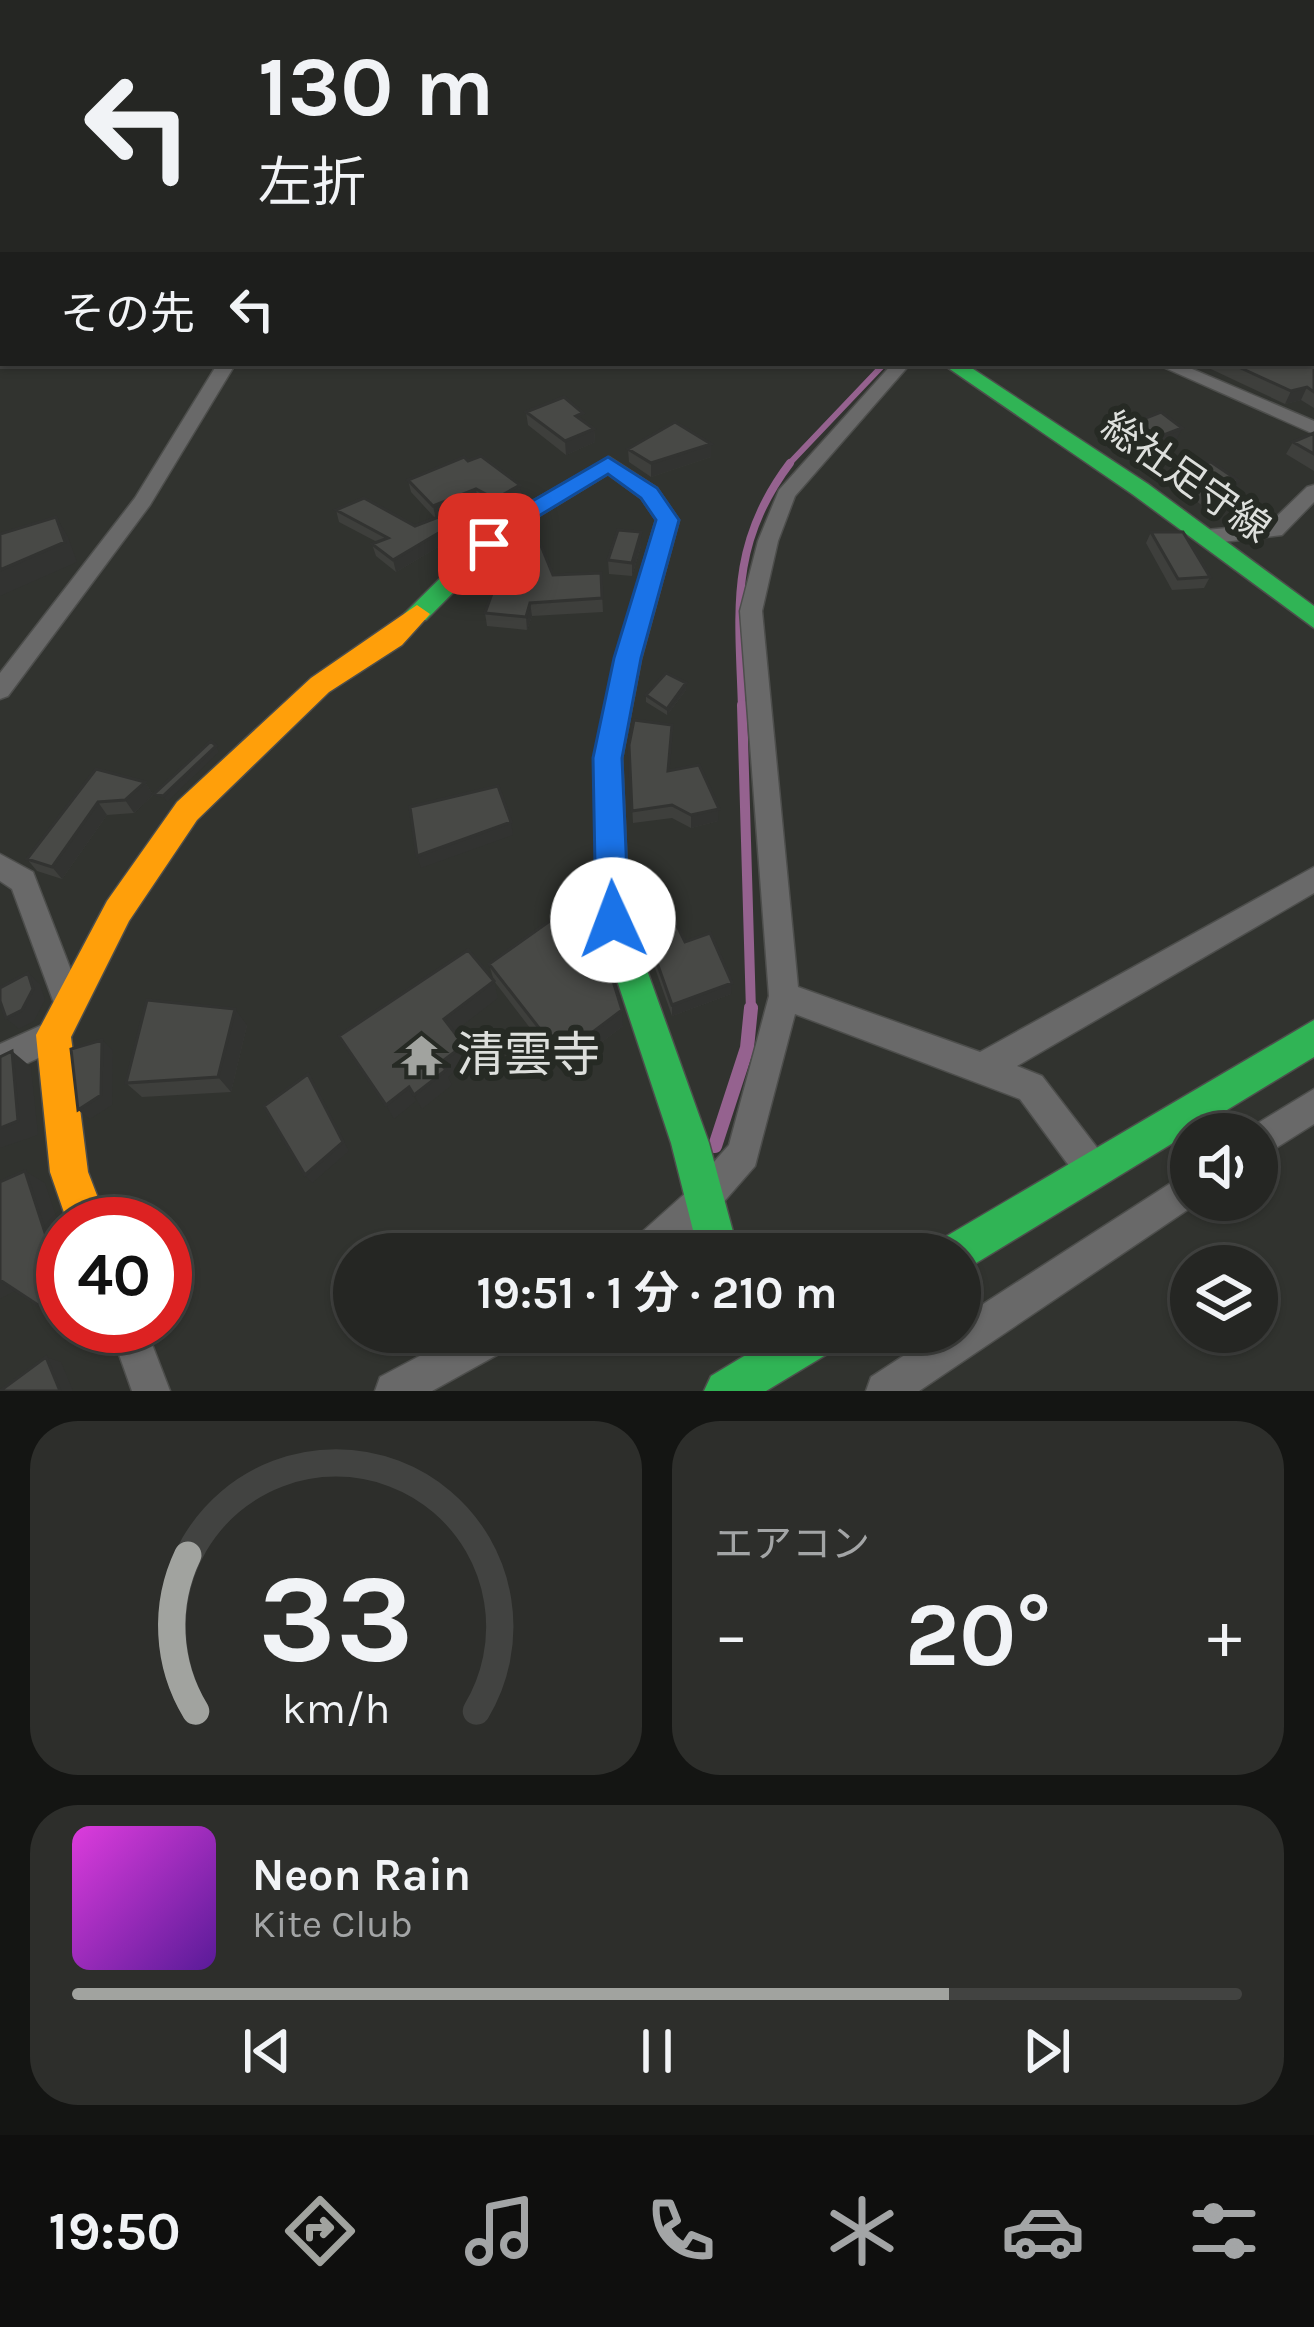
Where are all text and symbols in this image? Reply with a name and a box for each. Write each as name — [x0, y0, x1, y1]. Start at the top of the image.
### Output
text: 130 m — [258, 38, 494, 136]
icon: left — [60, 48, 216, 204]
text: 左折 — [258, 151, 366, 215]
icon: left — [219, 276, 285, 342]
text: その先 — [60, 288, 195, 340]
street label: 総社足守線 — [1093, 402, 1279, 552]
pin — [438, 493, 540, 595]
icon: arrive — [456, 511, 522, 577]
position arrow — [550, 857, 676, 983]
place label: 清雲寺 — [456, 1027, 600, 1083]
temple icon: 清雲寺 — [399, 1032, 445, 1078]
map controls — [1170, 1113, 1278, 1353]
button: sound — [1170, 1113, 1278, 1221]
speed limit sign: 40 — [36, 1197, 192, 1353]
button: layers — [1170, 1245, 1278, 1353]
text: 19:51 · 1 分 · 210 m — [477, 1267, 838, 1319]
text: エアコン — [714, 1521, 870, 1567]
text: 33 — [258, 1546, 414, 1691]
text: 20° — [905, 1582, 1051, 1688]
text: − — [714, 1596, 749, 1674]
text: + — [1207, 1596, 1242, 1674]
text: km/h — [282, 1684, 390, 1734]
text: Neon Rain — [252, 1849, 471, 1901]
text: Kite Club — [252, 1901, 413, 1947]
icon: previous — [234, 2018, 300, 2084]
icon: pause — [624, 2018, 690, 2084]
icon: next — [1014, 2018, 1080, 2084]
icon: directions — [278, 2189, 362, 2273]
icon: music — [458, 2189, 542, 2273]
icon: phone — [639, 2189, 723, 2273]
icon: climate — [820, 2189, 904, 2273]
icon: car — [1001, 2189, 1085, 2273]
icon: filters — [1182, 2189, 1266, 2273]
text: 19:50 — [48, 2199, 181, 2263]

